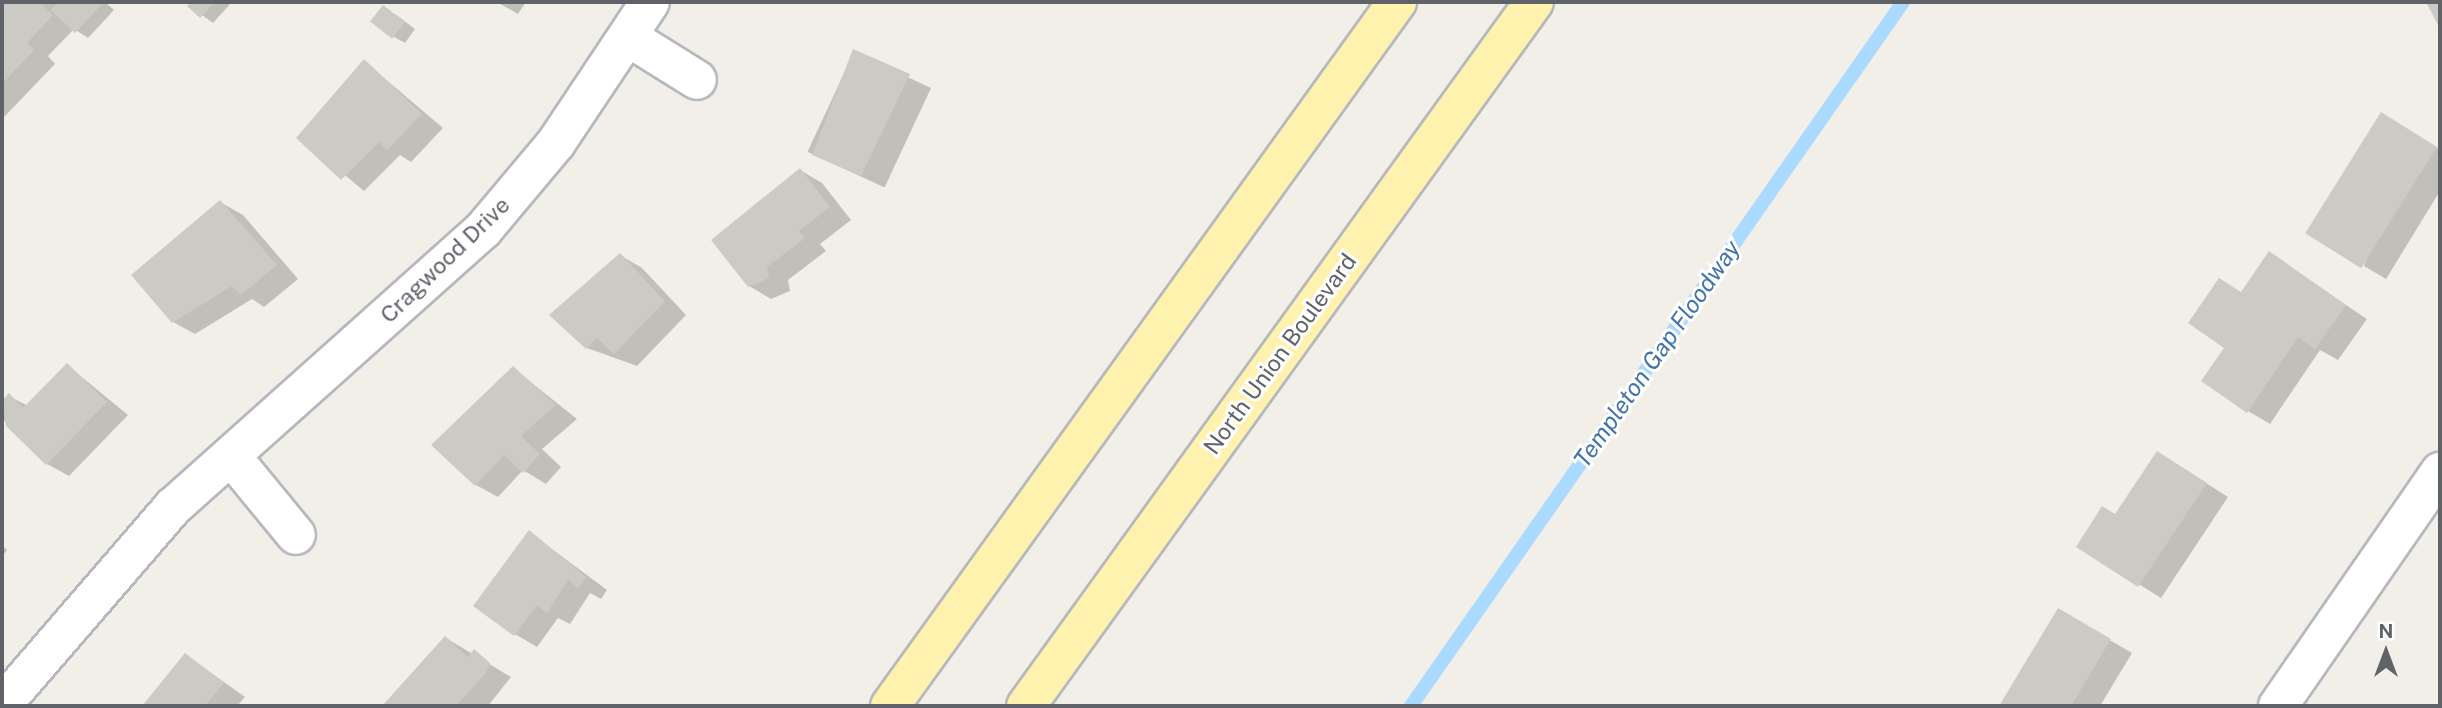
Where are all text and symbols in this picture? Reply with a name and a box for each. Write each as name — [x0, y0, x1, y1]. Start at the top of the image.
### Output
street label: Cragwood Drive — [374, 191, 516, 329]
water label: Templeton Gap Floodway — [1568, 235, 1746, 473]
street label: North Union Boulevard — [1198, 248, 1362, 460]
north arrow — [2351, 617, 2421, 687]
text: N — [2379, 620, 2393, 642]

